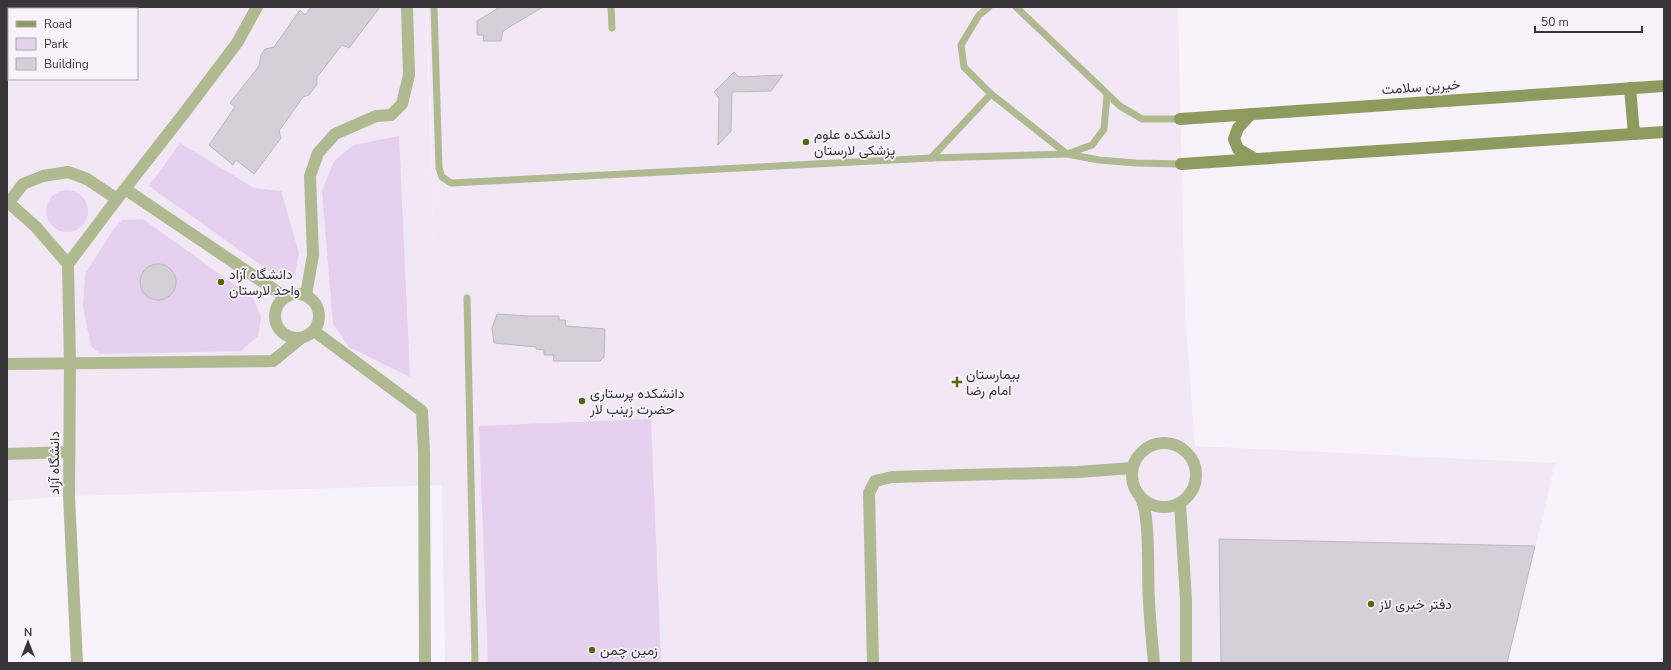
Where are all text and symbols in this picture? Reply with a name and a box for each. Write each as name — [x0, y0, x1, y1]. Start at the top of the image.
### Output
legend — [8, 8, 138, 80]
scale bar — [1535, 8, 1642, 34]
text: 50 m — [1541, 14, 1569, 30]
text: Road — [44, 16, 72, 32]
text: Park — [44, 36, 69, 52]
text: Building — [44, 56, 89, 72]
street label: خیرین سلامت — [1381, 75, 1461, 99]
place label: دانشکده علوم پزشکی لارستان — [814, 125, 895, 160]
marker: دانشکده علوم پزشکی لارستان — [801, 137, 811, 147]
place label: دانشگاه آزاد واحد لارستان — [229, 265, 300, 300]
marker: دانشگاه آزاد واحد لارستان — [216, 277, 226, 287]
place label: بیمارستان امام رضا — [966, 365, 1020, 400]
marker: بیمارستان امام رضا — [951, 376, 963, 388]
place label: دانشکده پرستاری حضرت زینب لار — [589, 384, 685, 419]
marker: دانشکده پرستاری حضرت زینب لار — [577, 396, 587, 406]
street label: دانشگاه آزاد — [45, 431, 64, 495]
place label: دفتر خبری لاز — [1378, 595, 1452, 614]
marker: دفتر خبری لاز — [1366, 599, 1376, 609]
north arrow — [8, 622, 48, 662]
text: N — [24, 625, 32, 640]
place label: زمین چمن — [600, 641, 658, 660]
marker: زمین چمن — [587, 645, 597, 655]

